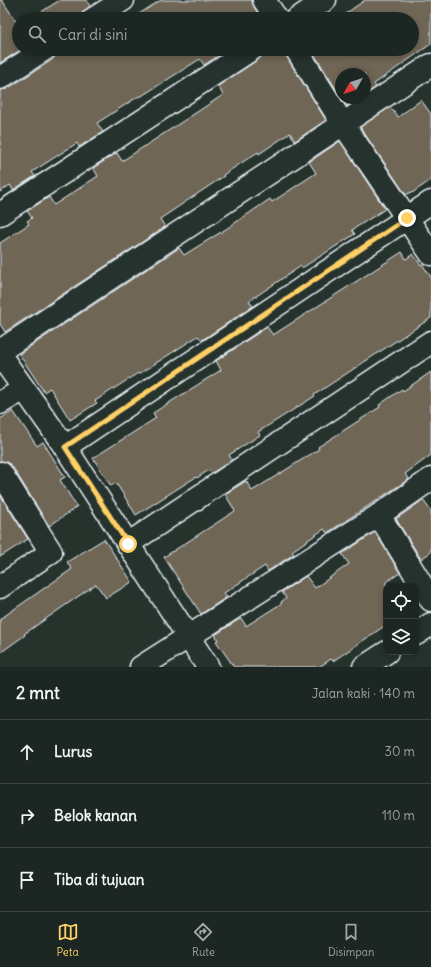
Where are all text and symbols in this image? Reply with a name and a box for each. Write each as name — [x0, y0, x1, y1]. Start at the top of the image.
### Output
search box — [12, 12, 419, 56]
icon: search — [26, 23, 48, 45]
text: Cari di sini — [58, 25, 127, 44]
north arrow — [335, 68, 371, 104]
route end — [398, 209, 416, 227]
route start — [119, 535, 137, 553]
map controls — [383, 583, 419, 655]
button: locate — [383, 583, 419, 619]
button: layers — [383, 619, 419, 655]
text: 2 mnt — [16, 682, 60, 704]
text: Jalan kaki · 140 m — [312, 685, 415, 702]
icon: ahead — [16, 741, 38, 763]
text: Lurus — [54, 742, 92, 761]
text: 30 m — [385, 743, 415, 760]
icon: right — [16, 805, 38, 827]
text: Belok kanan — [54, 806, 137, 825]
text: 110 m — [382, 807, 415, 824]
icon: arrive — [16, 869, 38, 891]
text: Tiba di tujuan — [54, 870, 144, 889]
tab: Peta — [57, 921, 79, 959]
tab: Rute — [192, 921, 215, 959]
tab: Disimpan — [328, 921, 374, 959]

